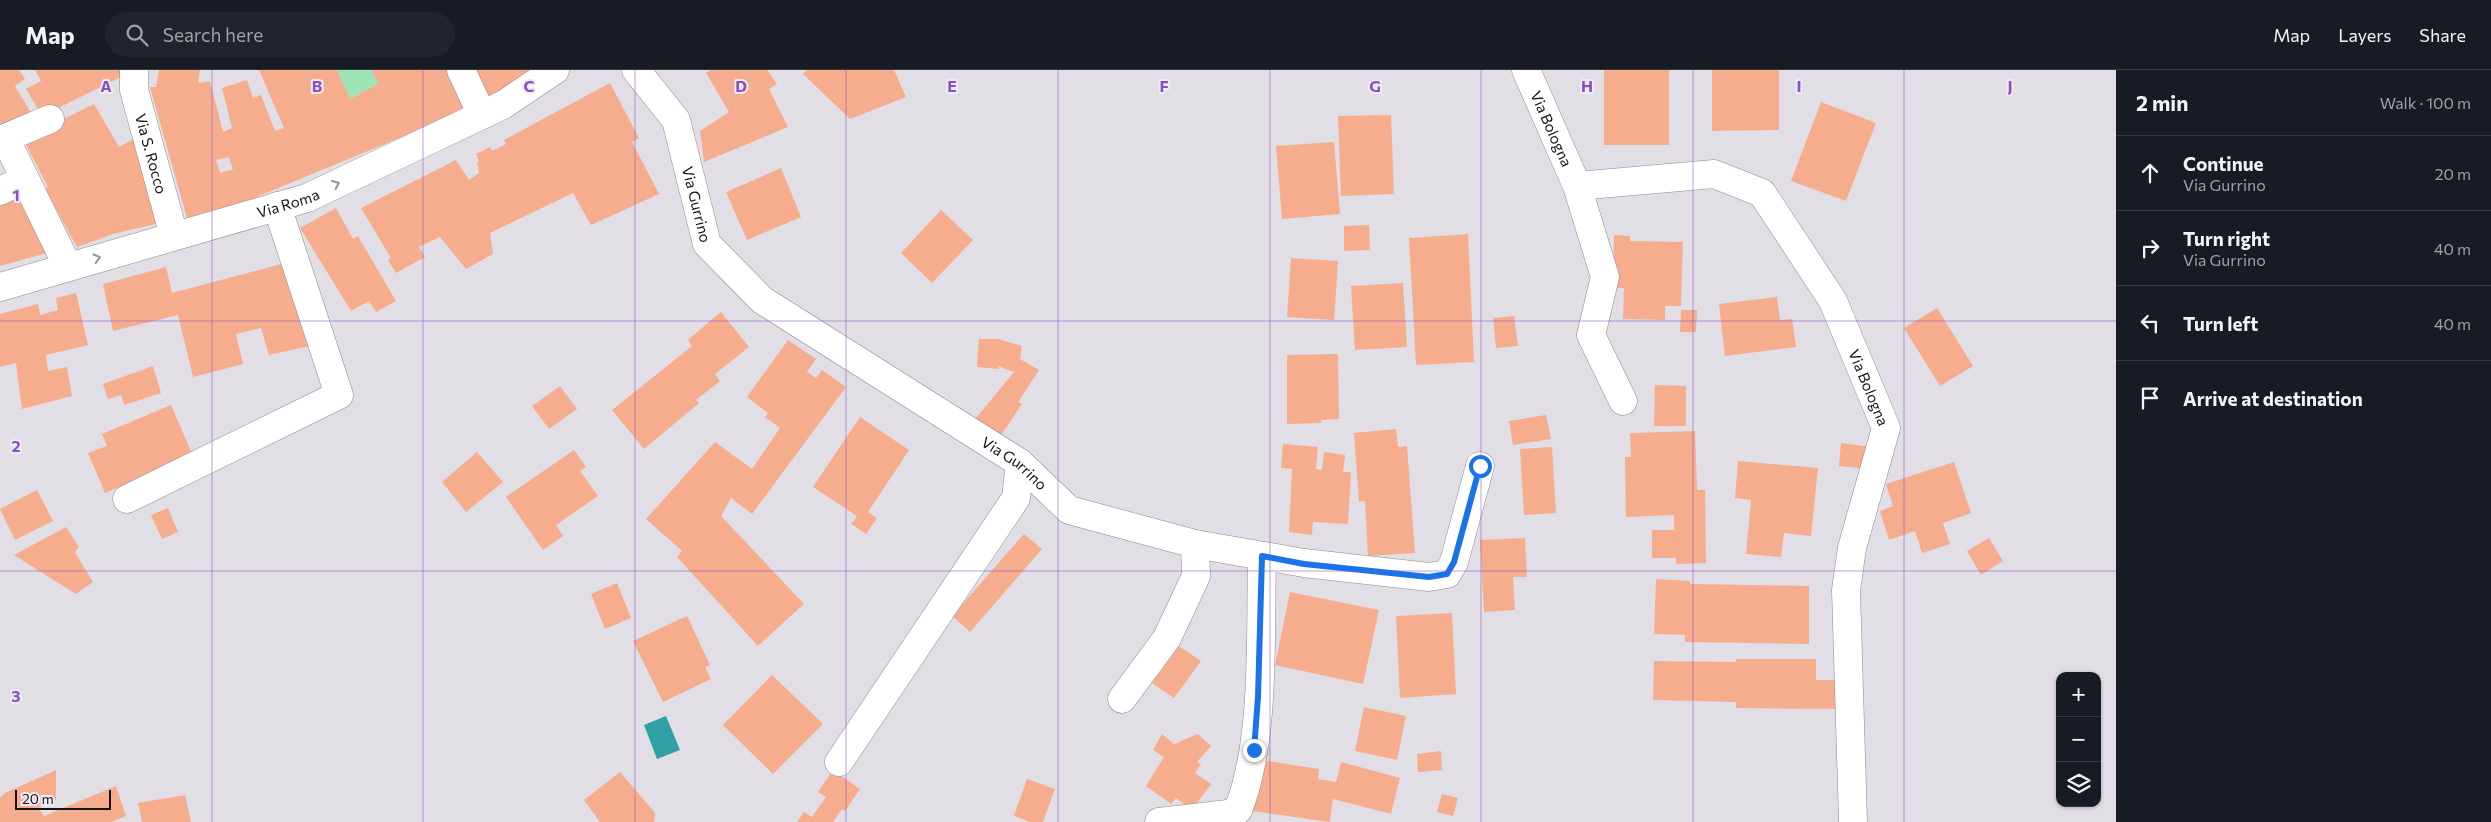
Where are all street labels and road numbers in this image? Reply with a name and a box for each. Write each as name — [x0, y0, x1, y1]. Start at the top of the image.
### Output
street label: Via Bologna — [1527, 88, 1576, 169]
street label: Via S. Rocco — [132, 111, 171, 196]
street label: Via Gurrino — [679, 164, 715, 244]
street label: Via Roma — [255, 184, 322, 221]
street label: Via Bologna — [1845, 347, 1893, 428]
street label: Via Gurrino — [979, 432, 1051, 493]

